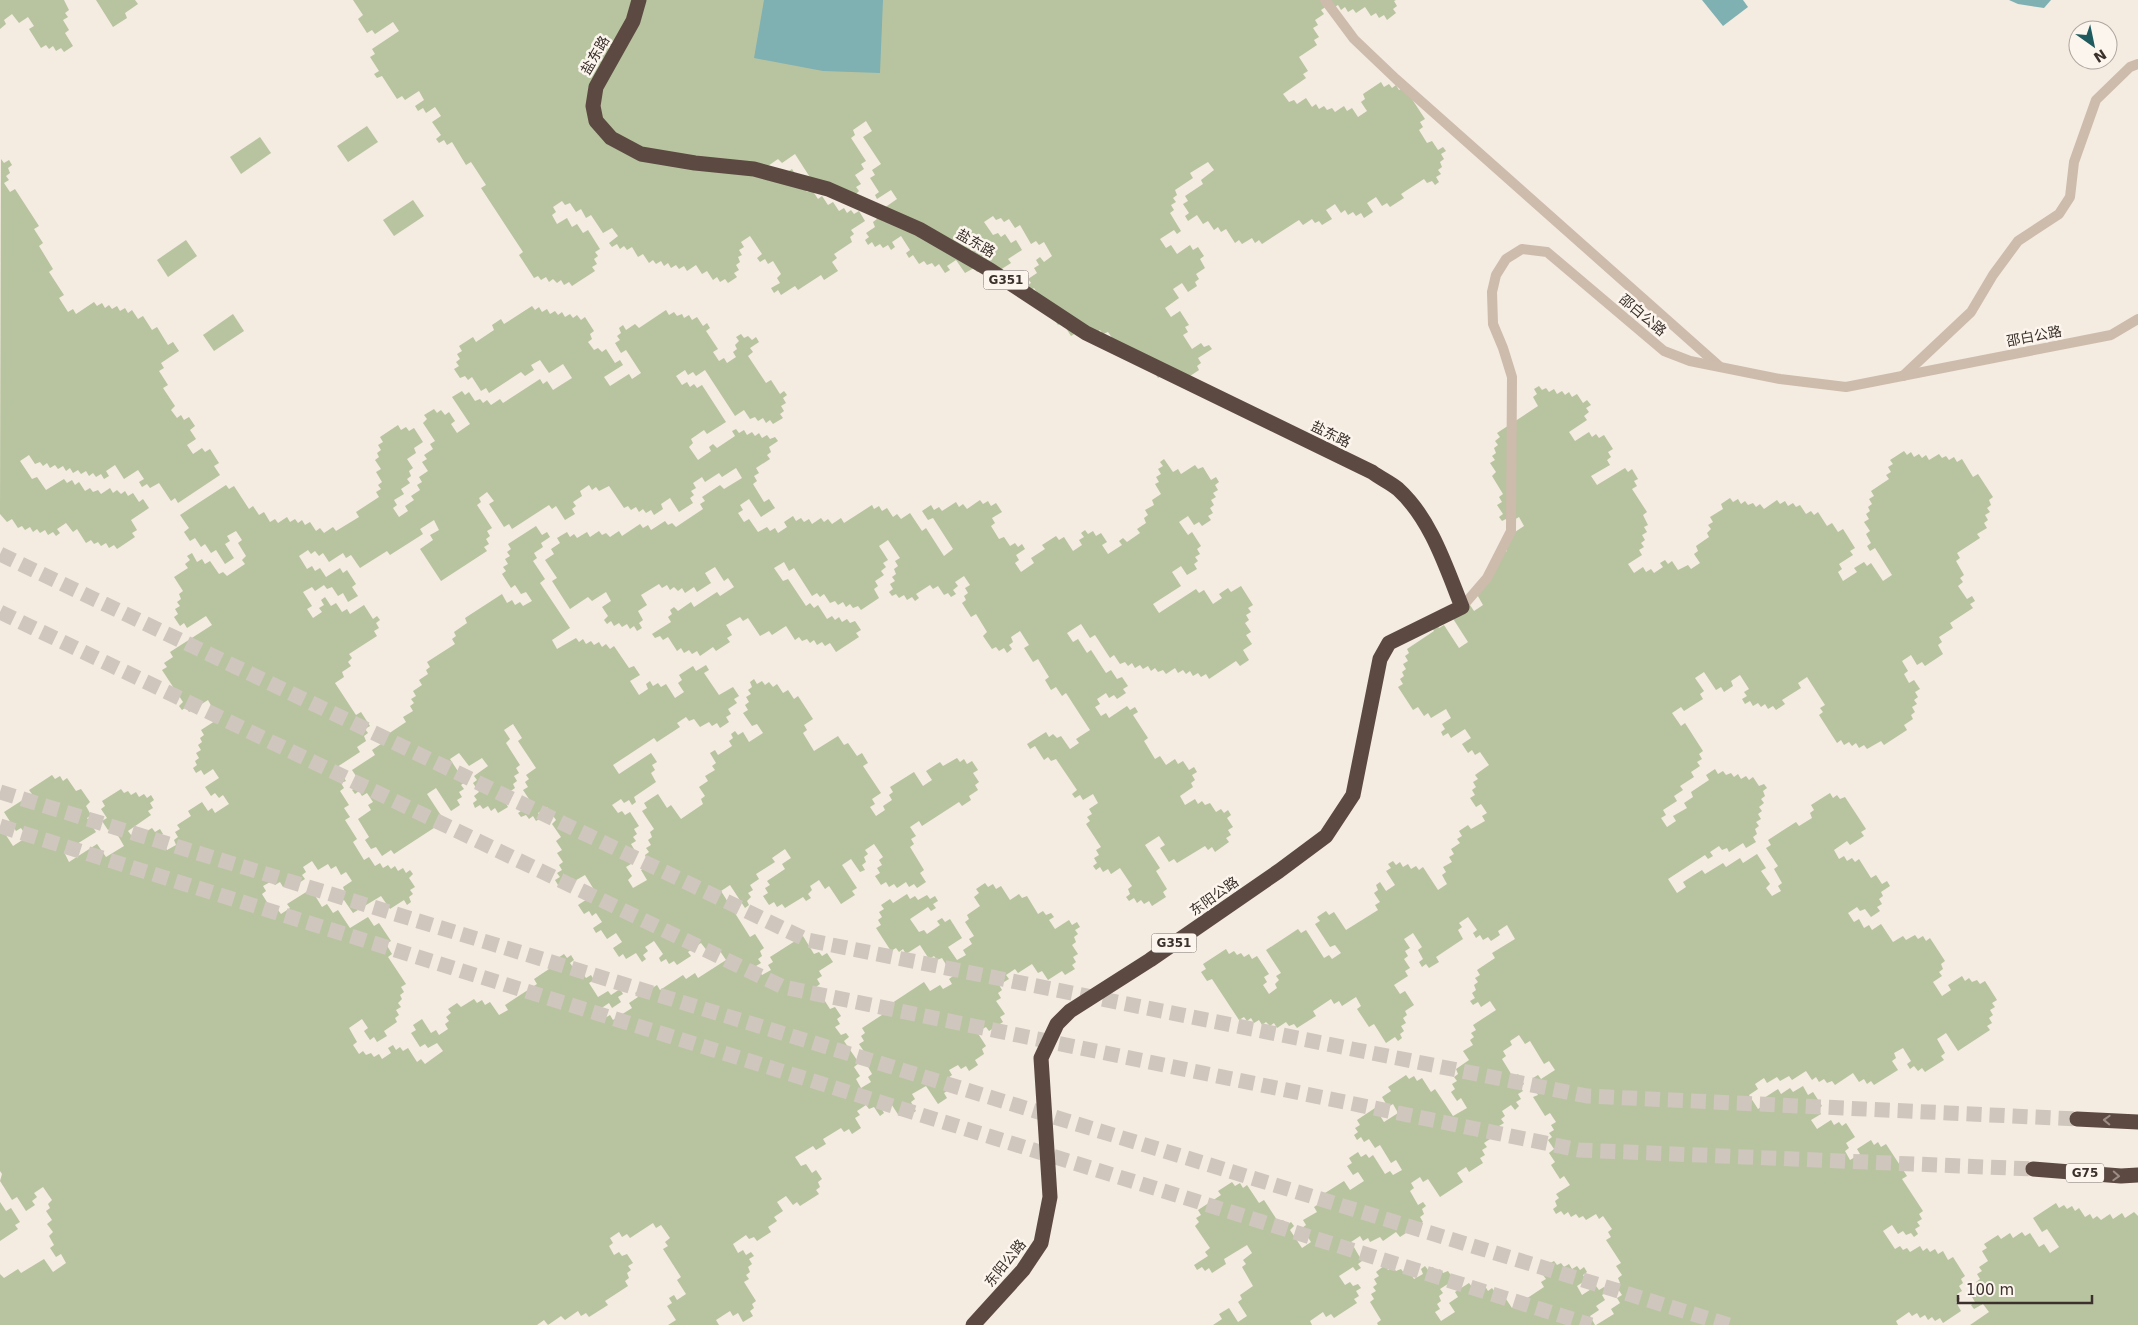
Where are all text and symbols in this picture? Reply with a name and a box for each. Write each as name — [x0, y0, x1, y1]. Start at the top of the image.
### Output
north arrow — [2068, 20, 2118, 70]
street label: 盐东路 — [578, 33, 612, 77]
text: N — [2091, 46, 2109, 66]
street label: 盐东路 — [954, 226, 998, 260]
road number: G351 — [984, 270, 1028, 290]
street label: 邵白公路 — [1616, 291, 1670, 339]
street label: 邵白公路 — [2005, 323, 2063, 349]
street label: 盐东路 — [1309, 418, 1353, 450]
street label: 东阳公路 — [1186, 873, 1242, 919]
road number: G351 — [1152, 934, 1196, 952]
one-way arrow — [2103, 1115, 2111, 1126]
road number: G75 — [2066, 1164, 2104, 1182]
one-way arrow — [2113, 1170, 2121, 1181]
street label: 东阳公路 — [981, 1236, 1029, 1290]
scale bar — [1958, 1272, 2092, 1304]
text: 100 m — [1966, 1281, 2014, 1299]

